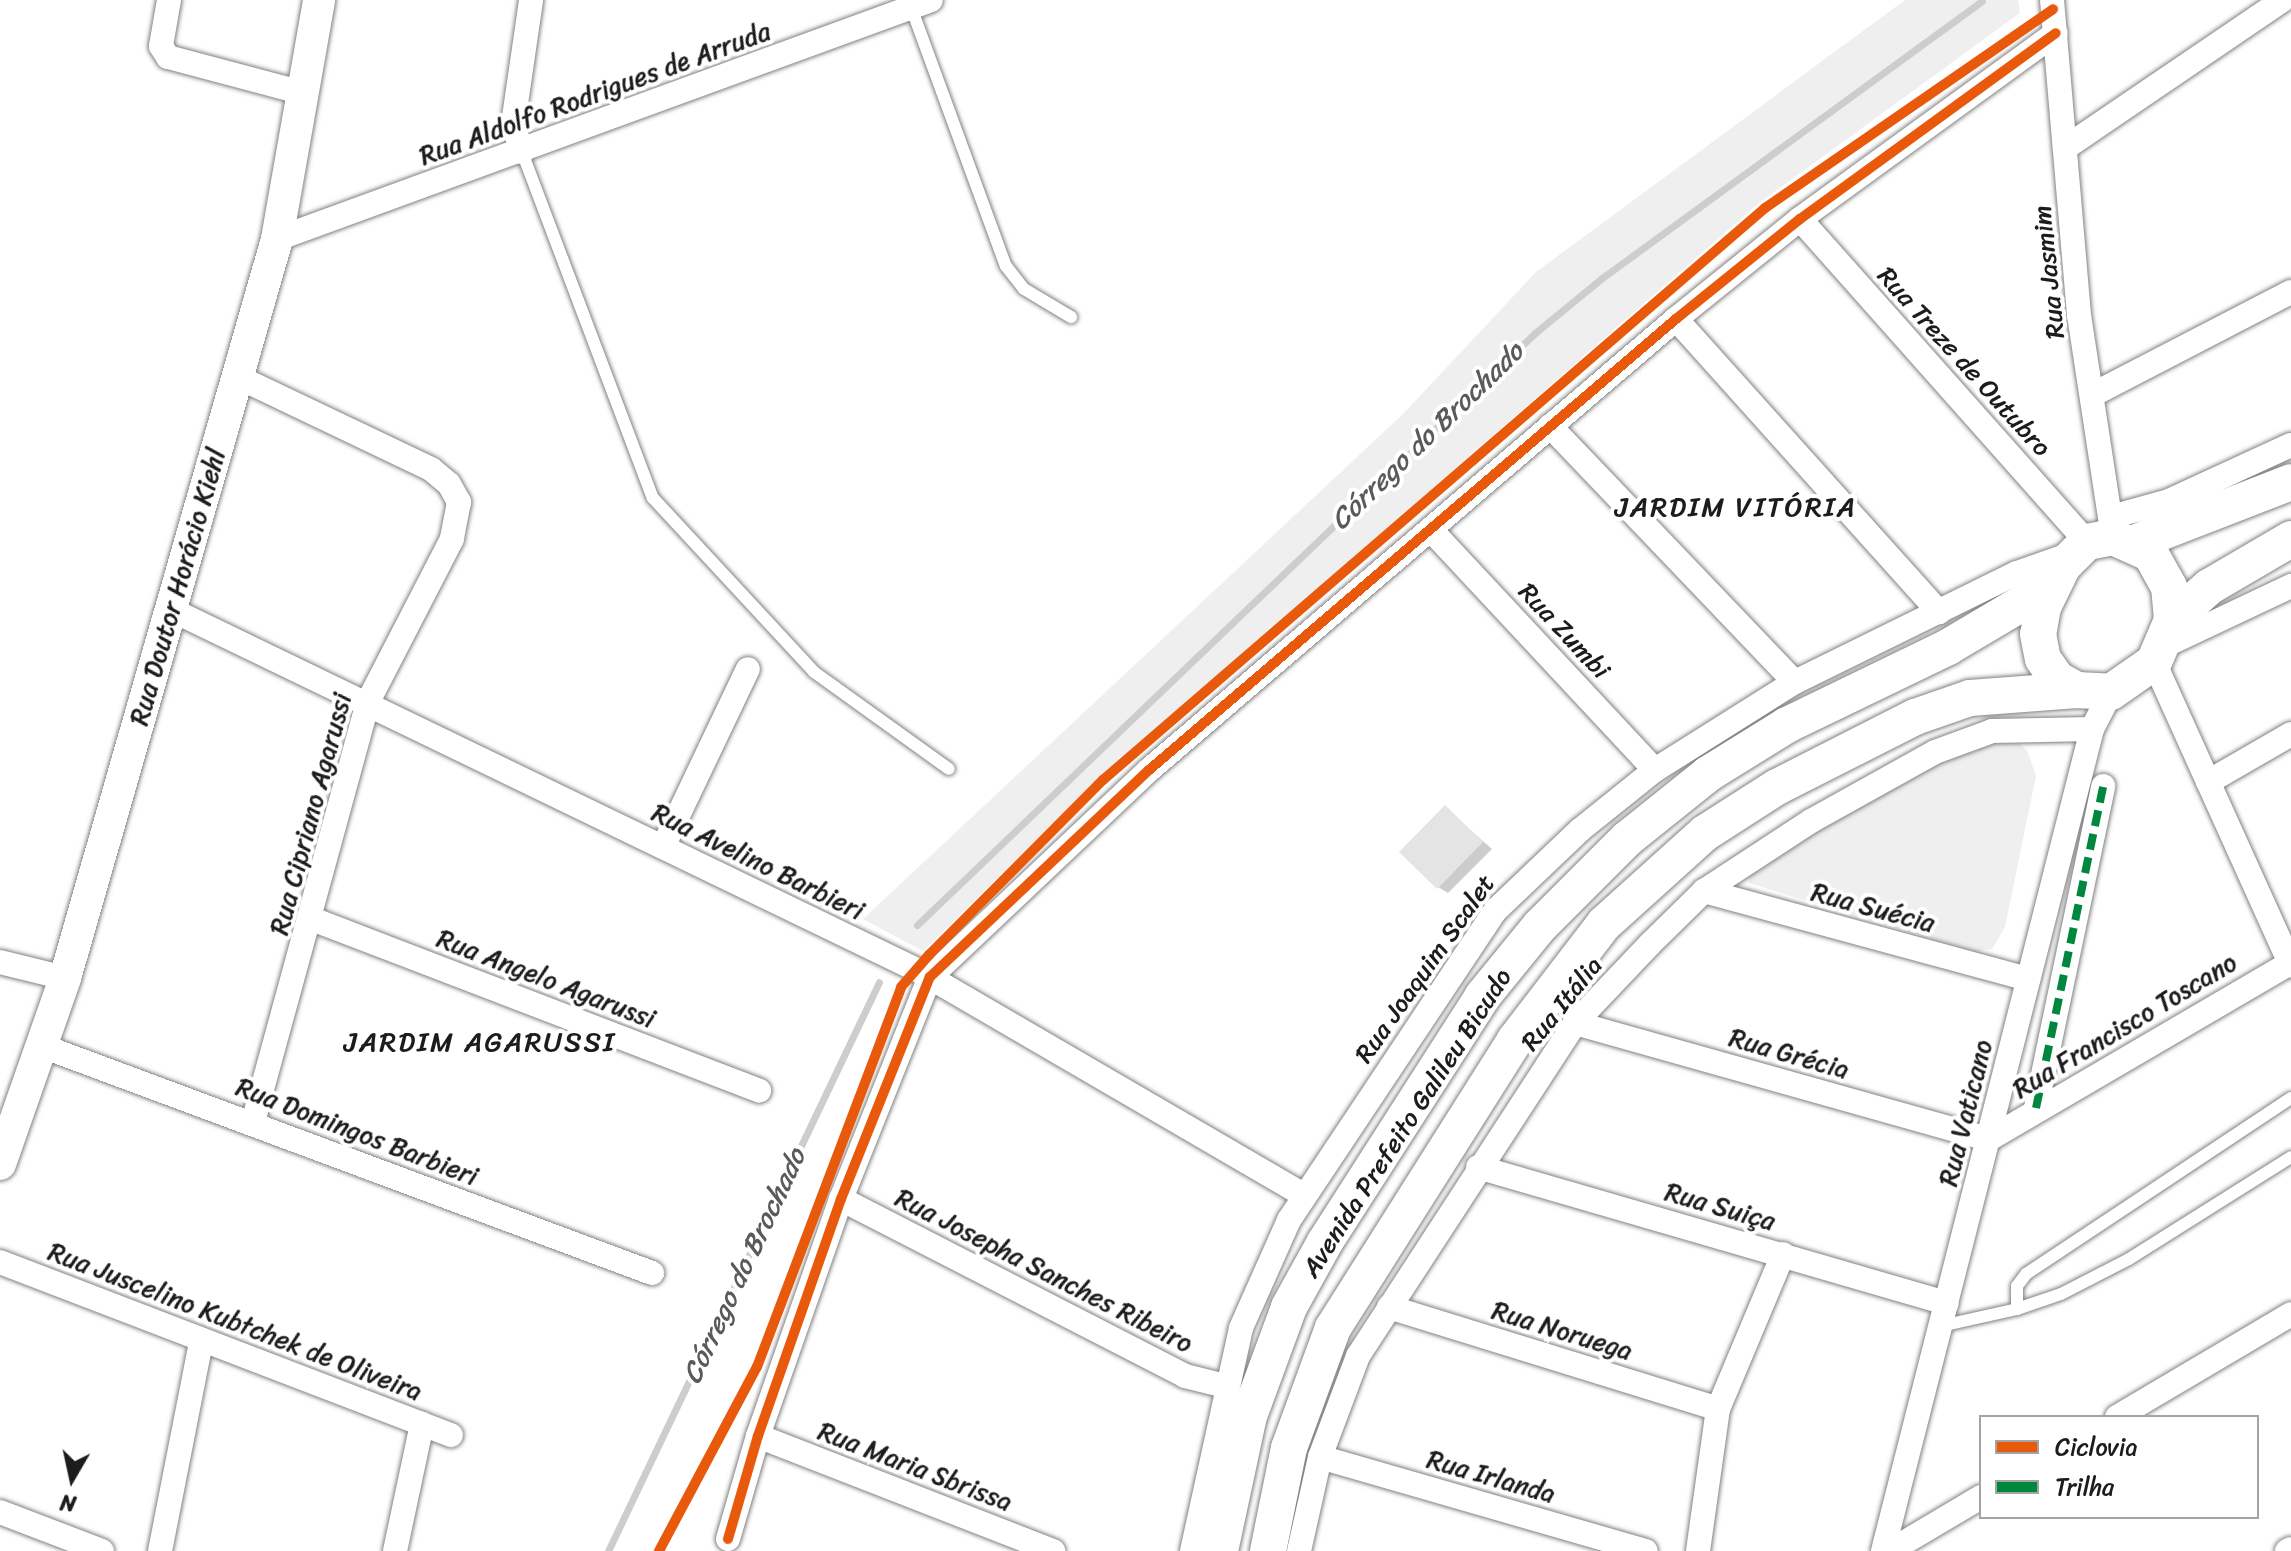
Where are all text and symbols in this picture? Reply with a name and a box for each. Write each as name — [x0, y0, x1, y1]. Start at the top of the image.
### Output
street label: Rua Aldolfo Rodrigues de Arruda — [415, 16, 775, 172]
street label: Rua Jasmim — [2026, 204, 2072, 340]
street label: Rua Treze de Outubro — [1870, 260, 2058, 464]
water label: Córrego do Brochado — [1323, 335, 1531, 537]
street label: Rua Doutor Horácio Kiehl — [124, 445, 232, 729]
district label: JARDIM VITÓRIA — [1618, 490, 1854, 524]
street label: Rua Zumbi — [1512, 577, 1616, 685]
street label: Rua Cipriano Agarussi — [264, 690, 358, 938]
street label: Rua Avelino Barbieri — [647, 797, 869, 927]
street label: Rua Joaquim Scalet — [1349, 869, 1501, 1069]
street label: Rua Suécia — [1808, 877, 1938, 939]
street label: Rua Angelo Agarussi — [432, 923, 660, 1035]
street label: Rua Francisco Toscano — [2007, 947, 2243, 1105]
street label: Rua Itália — [1515, 951, 1609, 1057]
street label: Avenida Prefeito Galileu Bicudo — [1296, 963, 1518, 1283]
street label: Rua Grécia — [1726, 1022, 1852, 1086]
district label: JARDIM AGARUSSI — [347, 1025, 613, 1059]
street label: Rua Vaticano — [1933, 1037, 1999, 1189]
street label: Rua Domingos Barbieri — [232, 1072, 482, 1192]
water label: Córrego do Brochado — [675, 1143, 813, 1389]
street label: Rua Suiça — [1661, 1176, 1779, 1238]
street label: Rua Josepha Sanches Ribeiro — [889, 1182, 1199, 1360]
street label: Rua Juscelino Kubtchek de Oliveira — [43, 1236, 427, 1408]
street label: Rua Noruega — [1489, 1295, 1635, 1367]
legend — [1979, 1415, 2259, 1519]
street label: Rua Maria Sbrissa — [813, 1416, 1017, 1518]
text: Ciclovia — [2055, 1426, 2137, 1468]
north arrow — [32, 1439, 112, 1519]
street label: Rua Irlanda — [1423, 1444, 1559, 1510]
text: Trilha — [2055, 1466, 2114, 1508]
text: N — [58, 1483, 79, 1524]

